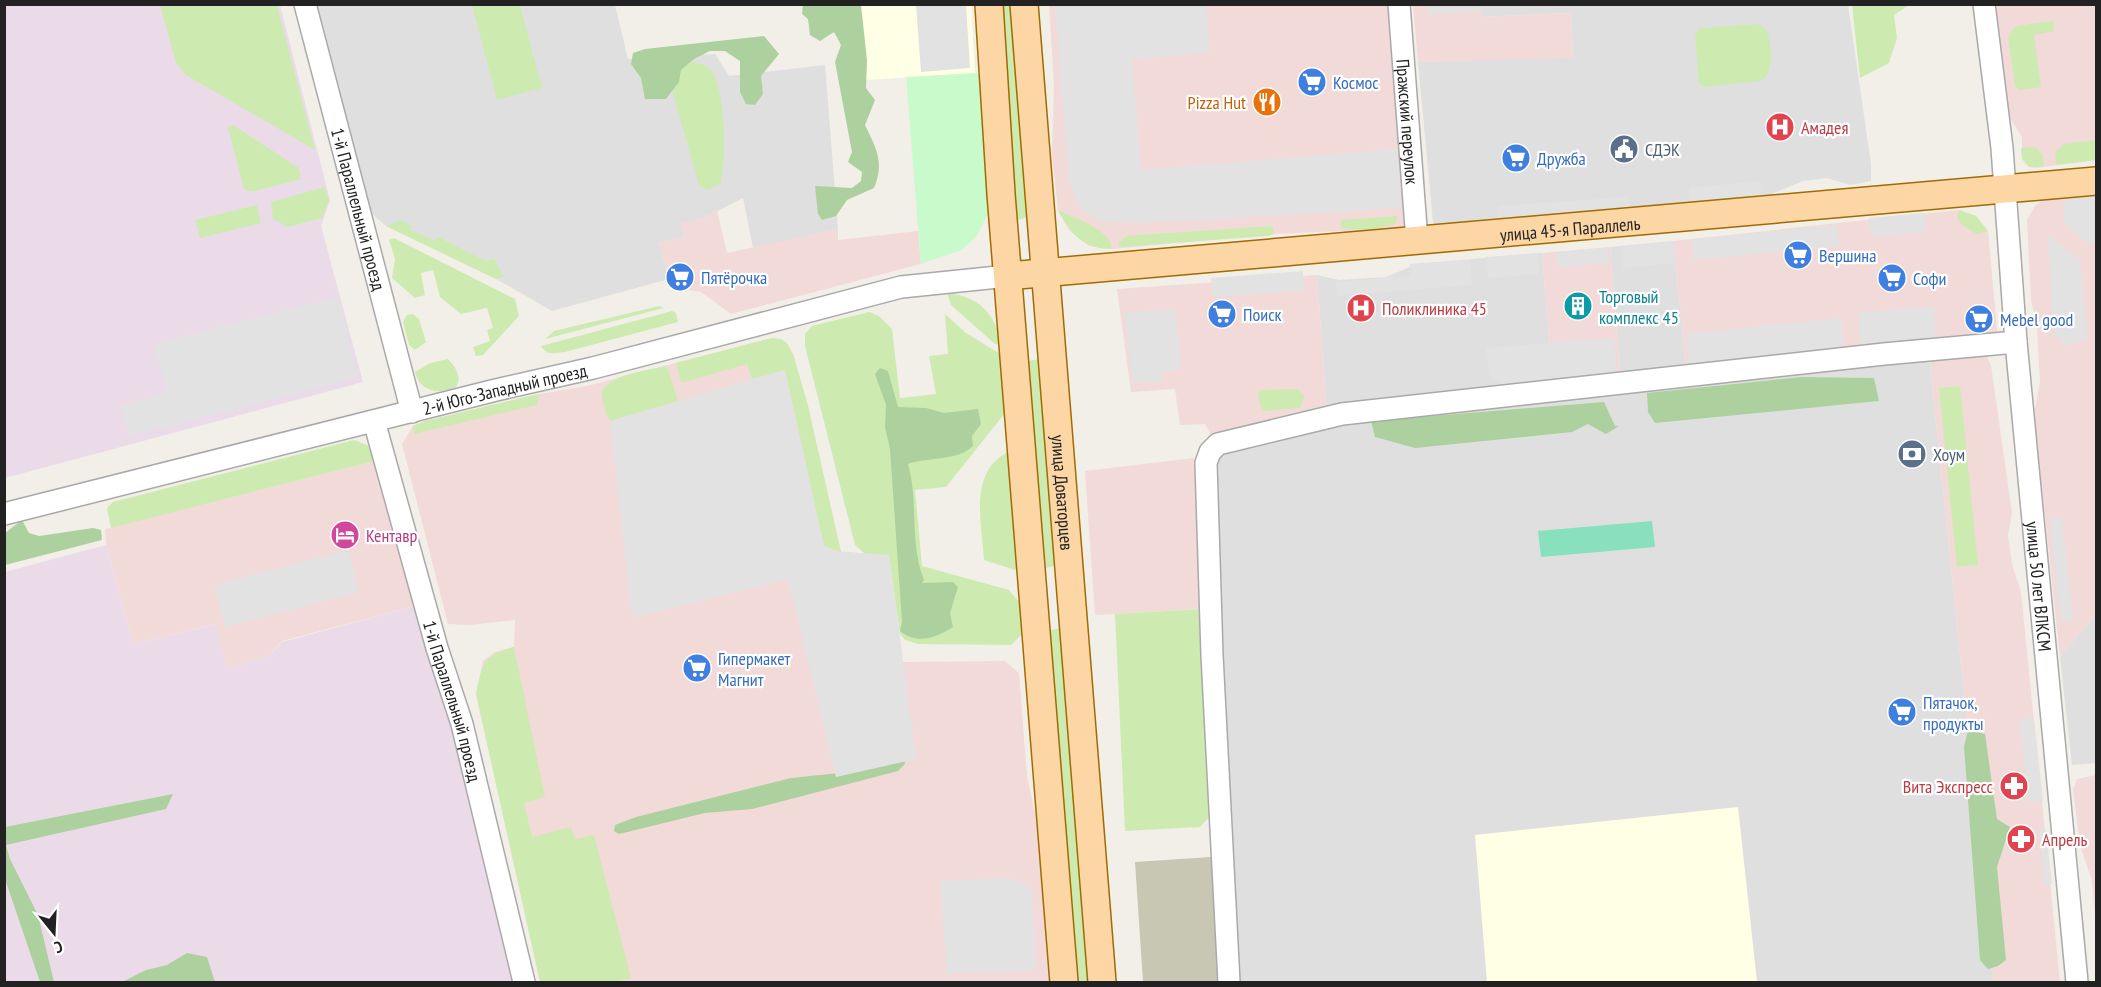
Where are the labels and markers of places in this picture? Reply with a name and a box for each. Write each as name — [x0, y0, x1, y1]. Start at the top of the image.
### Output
supermarket icon: Космос — [1296, 66, 1328, 98]
place label: Космос — [1333, 71, 1379, 94]
restaurant icon: Pizza Hut — [1251, 86, 1283, 118]
place label: Pizza Hut — [1188, 91, 1246, 114]
hospital icon: Амадея — [1764, 111, 1796, 143]
place label: Амадея — [1801, 116, 1848, 139]
public building icon: СДЭК — [1608, 133, 1640, 165]
place label: СДЭК — [1645, 138, 1680, 161]
supermarket icon: Дружба — [1500, 142, 1532, 174]
place label: Дружба — [1537, 147, 1586, 170]
supermarket icon: Вершина — [1782, 239, 1814, 271]
place label: Вершина — [1819, 244, 1876, 267]
supermarket icon: Пятёрочка — [664, 261, 696, 293]
supermarket icon: Софи — [1876, 262, 1908, 294]
place label: Пятёрочка — [701, 266, 767, 289]
place label: Софи — [1913, 267, 1946, 290]
place label: Торговый комплекс 45 — [1599, 285, 1679, 329]
building icon: Торговый комплекс 45 — [1562, 290, 1594, 322]
hospital icon: Поликлиника 45 — [1345, 292, 1377, 324]
place label: Поликлиника 45 — [1382, 297, 1487, 320]
supermarket icon: Поиск — [1206, 298, 1238, 330]
place label: Поиск — [1243, 303, 1282, 326]
supermarket icon: Mebel good — [1963, 303, 1995, 335]
place label: Mebel good — [2000, 308, 2073, 331]
bank icon: Хоум — [1896, 438, 1928, 470]
place label: Хоум — [1933, 443, 1965, 466]
hotel icon: Кентавр — [329, 519, 361, 551]
place label: Кентавр — [366, 524, 417, 547]
place label: Гипермакет Магнит — [718, 647, 791, 691]
supermarket icon: Гипермакет Магнит — [681, 652, 713, 684]
place label: Пятачок, продукты — [1923, 691, 1983, 735]
supermarket icon: Пятачок, продукты — [1886, 696, 1918, 728]
pharmacy icon: Вита Экспресс — [1998, 770, 2030, 802]
place label: Вита Экспресс — [1903, 775, 1994, 798]
pharmacy icon: Апрель — [2005, 823, 2037, 855]
place label: Апрель — [2042, 828, 2088, 851]

